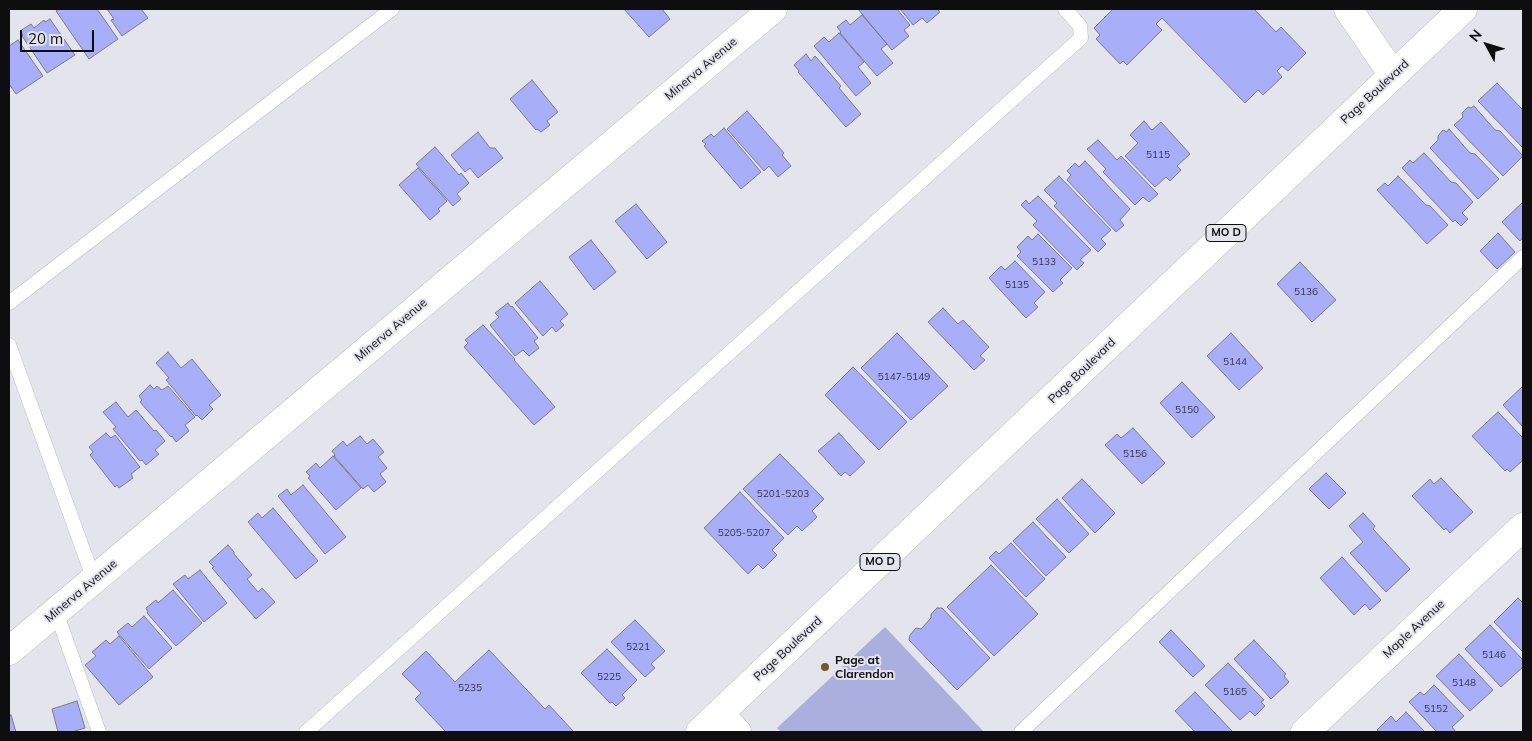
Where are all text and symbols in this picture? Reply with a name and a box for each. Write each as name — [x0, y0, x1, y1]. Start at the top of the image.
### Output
scale bar — [22, 20, 96, 52]
north arrow — [1462, 20, 1512, 70]
text: N — [1465, 26, 1486, 45]
text: 20 m — [28, 29, 63, 48]
street label: Minerva Avenue — [662, 35, 740, 103]
street label: Page Boulevard — [1338, 57, 1412, 127]
house number: 5115 — [1146, 149, 1170, 161]
road number: MO D — [1206, 224, 1246, 242]
house number: 5133 — [1032, 256, 1056, 268]
house number: 5135 — [1005, 279, 1029, 291]
house number: 5136 — [1294, 286, 1318, 298]
street label: Minerva Avenue — [352, 296, 430, 364]
street label: Page Boulevard — [1045, 335, 1119, 407]
house number: 5144 — [1223, 356, 1247, 368]
house number: 5147-5149 — [878, 371, 930, 383]
house number: 5150 — [1175, 404, 1199, 416]
house number: 5156 — [1123, 448, 1147, 460]
house number: 5201-5203 — [757, 488, 809, 500]
house number: 5205-5207 — [718, 527, 770, 539]
road number: MO D — [860, 554, 900, 570]
street label: Minerva Avenue — [42, 557, 120, 625]
street label: Maple Avenue — [1380, 597, 1448, 661]
street label: Page Boulevard — [751, 614, 825, 684]
house number: 5221 — [626, 641, 650, 653]
house number: 5146 — [1482, 649, 1506, 661]
place label: Page at Clarendon — [835, 653, 894, 681]
marker: Page at Clarendon — [819, 661, 831, 673]
house number: 5225 — [597, 671, 621, 683]
house number: 5148 — [1452, 677, 1476, 689]
house number: 5235 — [458, 682, 482, 694]
house number: 5165 — [1223, 686, 1247, 698]
house number: 5152 — [1424, 703, 1448, 715]

